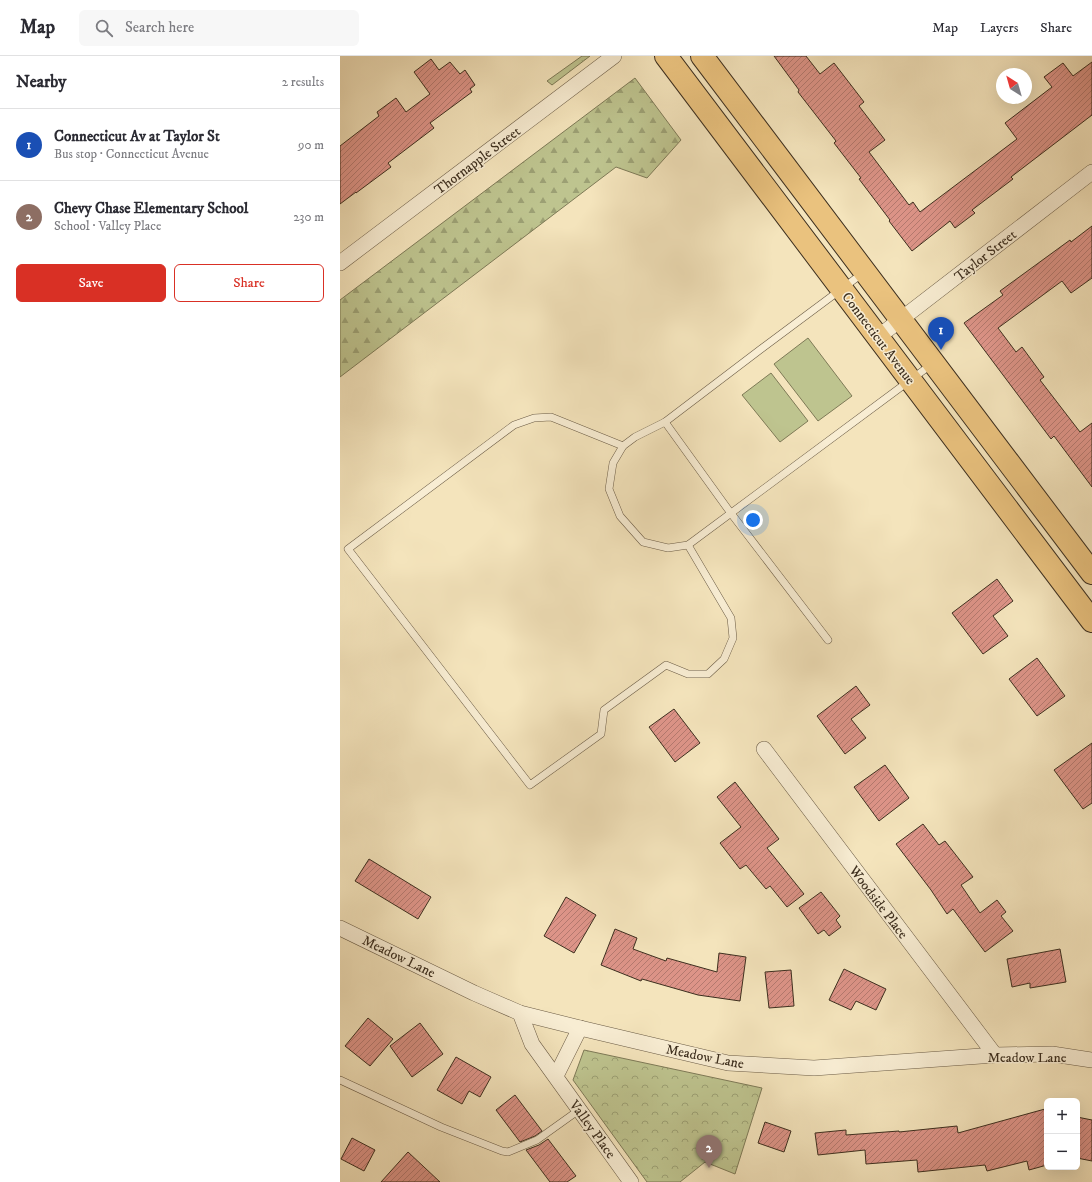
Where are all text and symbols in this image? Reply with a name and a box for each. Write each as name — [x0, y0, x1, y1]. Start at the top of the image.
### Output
search box — [79, 10, 359, 46]
text: Map — [20, 16, 55, 39]
icon: search — [93, 17, 115, 39]
text: Search here — [125, 18, 194, 37]
text: Map — [932, 19, 958, 37]
text: Layers — [980, 19, 1018, 37]
text: Share — [1040, 19, 1072, 37]
north arrow — [996, 68, 1032, 104]
text: Nearby — [16, 71, 66, 93]
text: 2 results — [282, 74, 324, 90]
street label: Thornapple Street — [431, 122, 525, 199]
text: Connecticut Av at Taylor St — [54, 127, 220, 146]
text: 1 — [27, 137, 31, 153]
text: 90 m — [298, 137, 324, 153]
text: Bus stop · Connecticut Avenue — [54, 146, 209, 162]
text: Chevy Chase Elementary School — [54, 199, 248, 218]
text: 2 — [26, 209, 32, 225]
text: 230 m — [293, 209, 324, 225]
text: School · Valley Place — [54, 218, 161, 234]
street label: Taylor Street — [951, 226, 1021, 286]
button: Save — [16, 264, 166, 302]
button: Share — [174, 264, 324, 302]
street label: Connecticut Avenue — [838, 289, 919, 389]
pin: 1 — [928, 317, 954, 350]
your location — [743, 510, 763, 530]
street label: Woodside Place — [844, 862, 912, 943]
street label: Meadow Lane — [359, 931, 438, 982]
street label: Meadow Lane — [664, 1041, 746, 1073]
street label: Meadow Lane — [987, 1049, 1067, 1067]
street label: Valley Place — [564, 1096, 620, 1162]
map controls — [1044, 1098, 1080, 1170]
button: + — [1044, 1098, 1080, 1134]
button: − — [1044, 1134, 1080, 1170]
pin: 2 — [696, 1135, 722, 1168]

